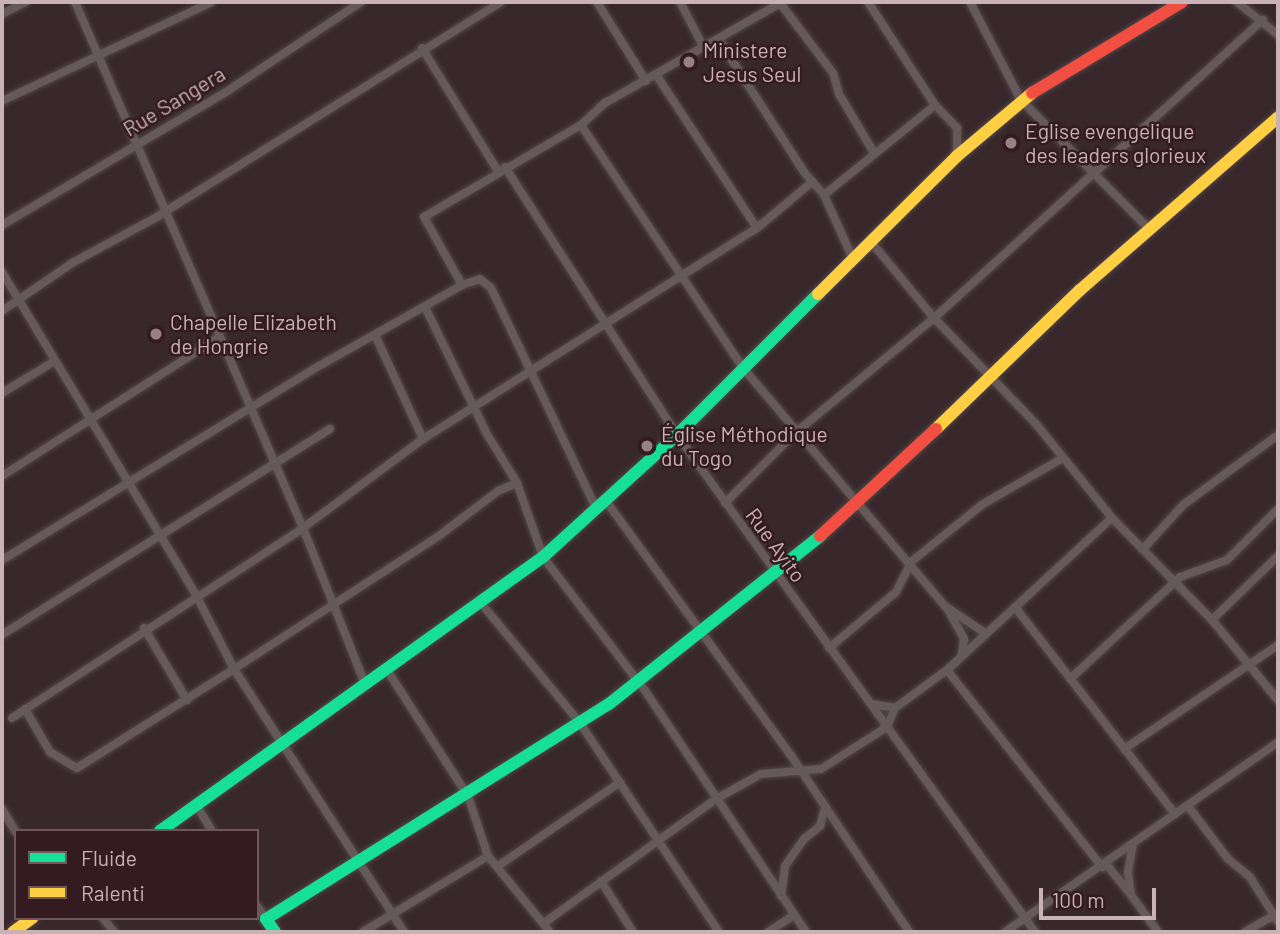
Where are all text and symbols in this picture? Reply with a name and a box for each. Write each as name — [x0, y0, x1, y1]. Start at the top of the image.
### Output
place label: Ministere Jesus Seul — [703, 37, 801, 87]
marker: Ministere Jesus Seul — [681, 54, 697, 70]
street label: Rue Sangera — [118, 61, 230, 141]
place label: Eglise evengelique des leaders glorieux — [1025, 118, 1206, 168]
marker: Eglise evengelique des leaders glorieux — [1003, 135, 1019, 151]
place label: Chapelle Elizabeth de Hongrie — [170, 309, 337, 359]
marker: Chapelle Elizabeth de Hongrie — [148, 326, 164, 342]
place label: Église Méthodique du Togo — [661, 421, 828, 471]
marker: Église Méthodique du Togo — [639, 438, 655, 454]
street label: Rue Ayito — [741, 503, 811, 587]
legend — [14, 829, 259, 920]
text: Fluide — [81, 845, 137, 870]
scale bar — [1042, 874, 1159, 918]
text: Ralenti — [81, 880, 145, 905]
text: 100 m — [1052, 887, 1105, 912]

